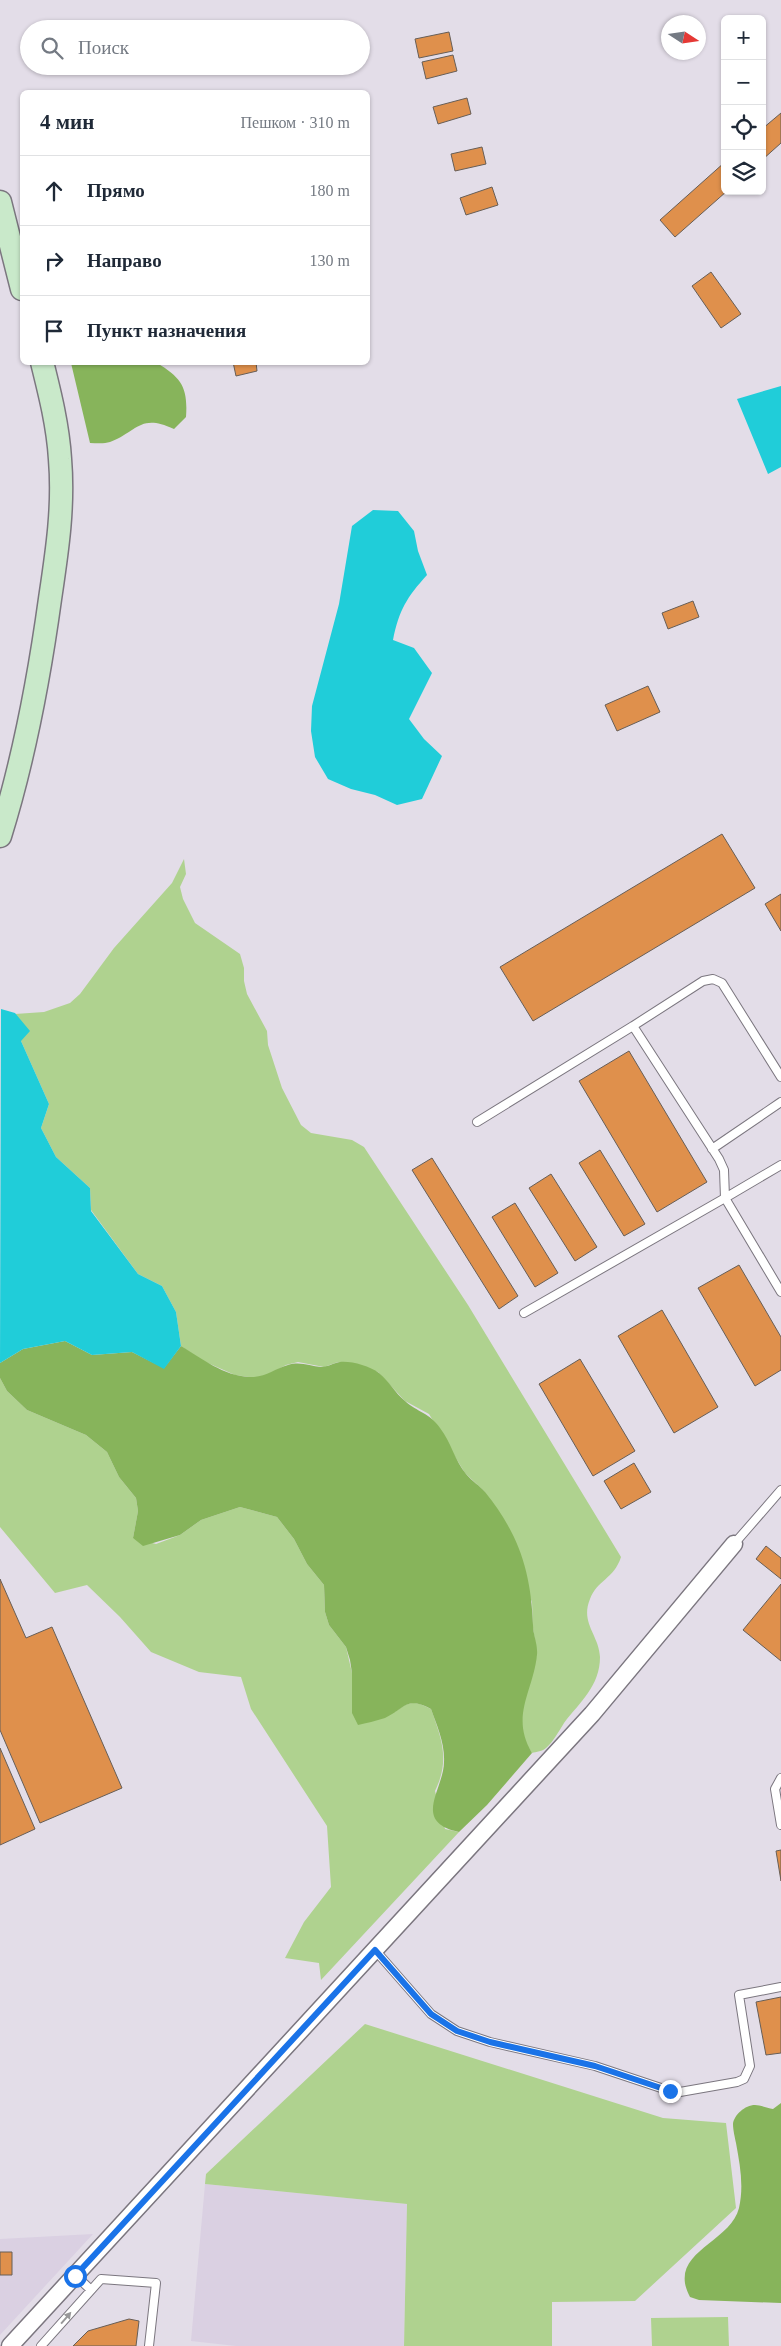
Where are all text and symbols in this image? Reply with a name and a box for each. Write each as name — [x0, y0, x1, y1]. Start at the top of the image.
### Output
north arrow — [661, 15, 706, 60]
map controls — [721, 15, 766, 195]
button: + — [721, 15, 766, 60]
search box — [20, 20, 370, 75]
icon: search — [38, 34, 66, 62]
text: Поиск — [78, 37, 129, 58]
button: − — [721, 60, 766, 105]
button: locate — [721, 105, 766, 150]
text: 4 мин — [40, 110, 94, 134]
text: Пешком · 310 m — [240, 114, 350, 131]
button: layers — [721, 150, 766, 195]
icon: ahead — [40, 177, 68, 205]
text: Прямо — [87, 180, 145, 201]
text: 180 m — [310, 182, 350, 199]
icon: right — [40, 247, 68, 275]
text: Направо — [87, 250, 162, 271]
text: 130 m — [310, 252, 350, 269]
icon: arrive — [40, 317, 68, 345]
text: Пункт назначения — [87, 320, 246, 341]
route end — [659, 2080, 682, 2103]
route start — [64, 2265, 87, 2288]
one-way arrow — [60, 2312, 72, 2324]

